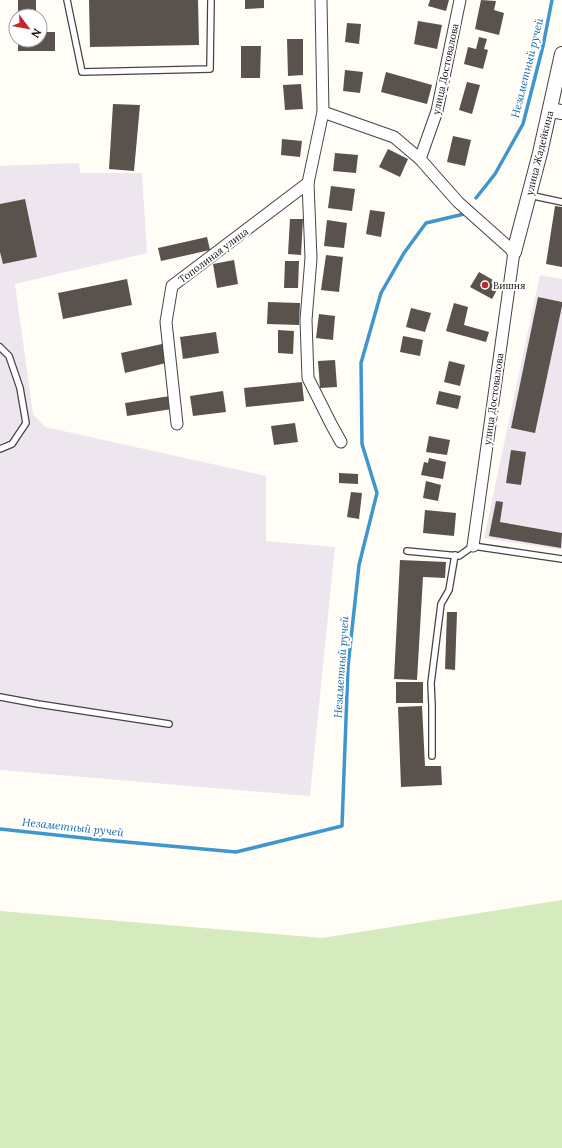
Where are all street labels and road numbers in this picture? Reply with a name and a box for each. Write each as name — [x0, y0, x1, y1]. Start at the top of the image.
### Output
street label: улица Достовалова — [429, 22, 461, 116]
street label: улица Жадейкина — [523, 109, 556, 197]
street label: Тополиная улица — [176, 225, 251, 286]
street label: улица Достовалова — [481, 352, 506, 446]

